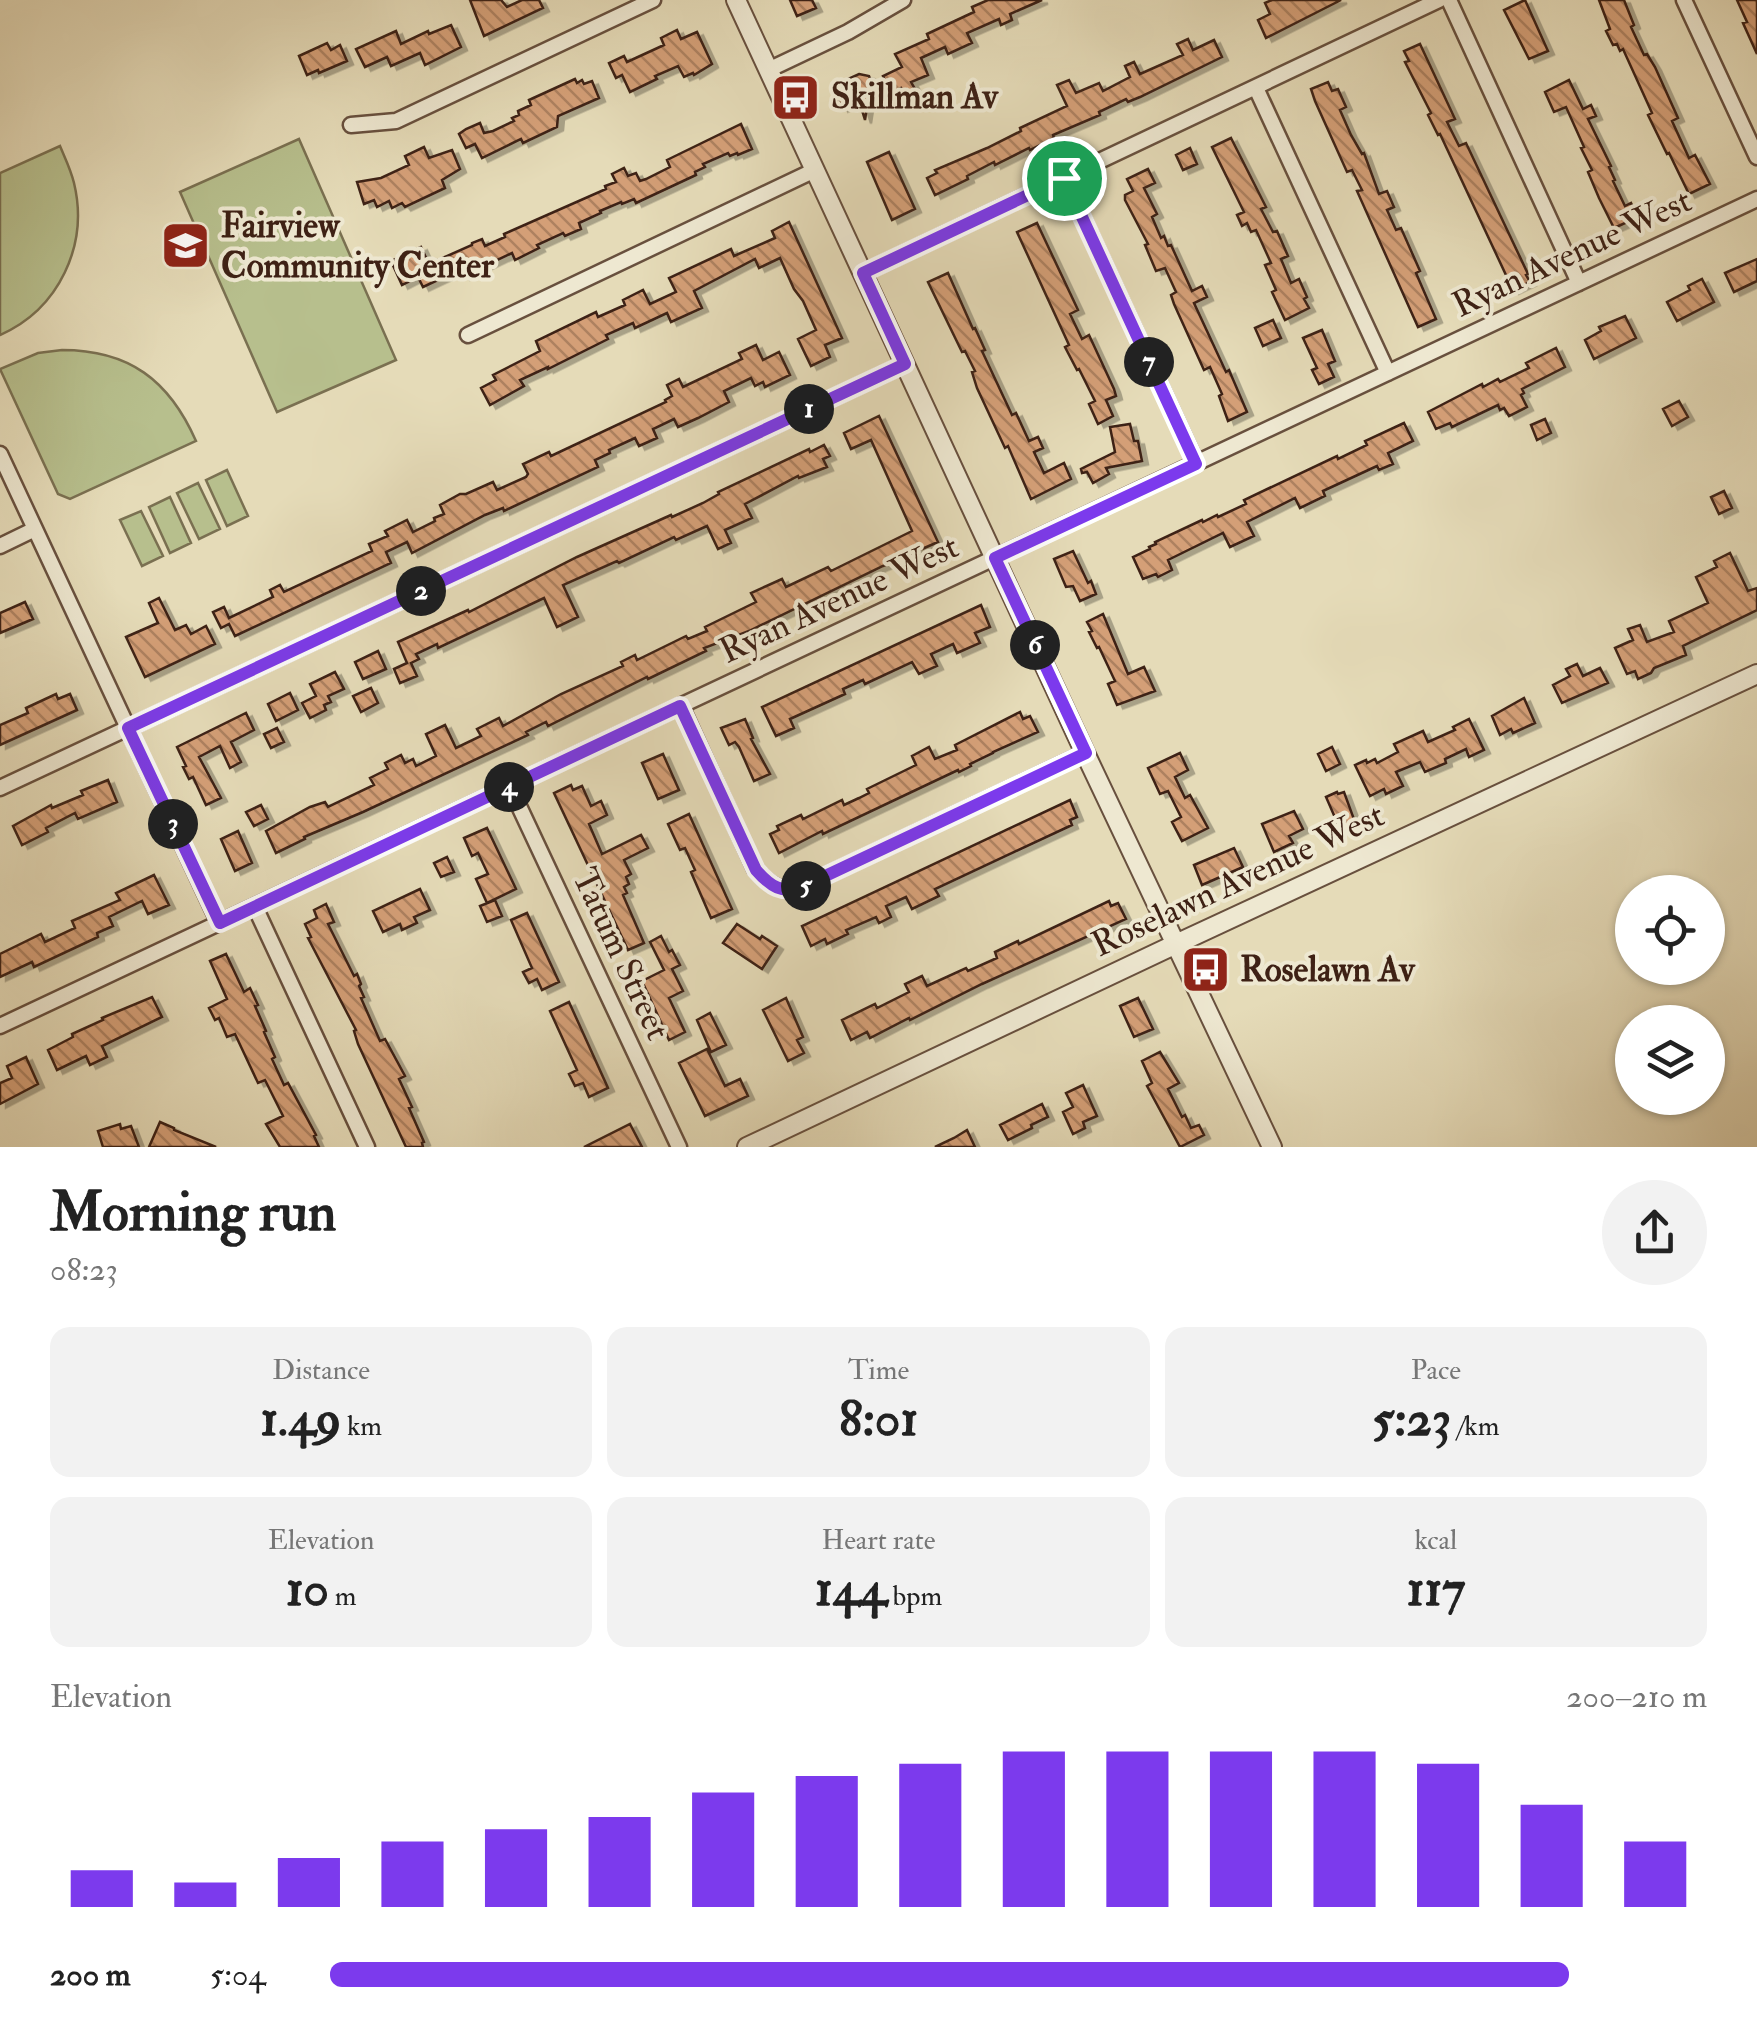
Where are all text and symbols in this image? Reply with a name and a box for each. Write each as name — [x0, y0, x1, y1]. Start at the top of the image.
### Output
bus stop icon: Skillman Av — [770, 71, 822, 123]
place label: Skillman Av — [831, 75, 1000, 119]
pin — [1022, 136, 1107, 221]
icon: arrive — [1037, 151, 1092, 206]
street label: Ryan Avenue West — [1446, 178, 1698, 328]
place label: Fairview Community Center — [221, 204, 495, 289]
school or university icon: Fairview Community Center — [160, 220, 212, 272]
pin: 7 — [1124, 337, 1174, 387]
text: 7 — [1143, 344, 1155, 379]
pin: 1 — [784, 384, 834, 434]
text: 1 — [804, 391, 814, 426]
street label: Ryan Avenue West — [713, 524, 965, 674]
pin: 2 — [396, 566, 446, 616]
text: 2 — [414, 573, 428, 608]
pin: 6 — [1010, 620, 1060, 670]
text: 6 — [1028, 627, 1042, 662]
pin: 4 — [484, 762, 534, 812]
text: 4 — [501, 769, 517, 804]
street label: Roselawn Avenue West — [1085, 793, 1391, 967]
pin: 3 — [148, 799, 198, 849]
text: 3 — [168, 806, 178, 841]
street label: Tatum Street — [562, 861, 680, 1047]
pin: 5 — [781, 861, 831, 911]
text: 5 — [800, 868, 812, 903]
map controls — [1615, 875, 1725, 1115]
button: locate — [1615, 875, 1725, 985]
bus stop icon: Roselawn Av — [1179, 944, 1231, 996]
place label: Roselawn Av — [1240, 948, 1417, 992]
button: layers — [1615, 1005, 1725, 1115]
text: Morning run — [50, 1178, 336, 1247]
button: share — [1602, 1180, 1707, 1285]
text: 08:23 — [50, 1250, 118, 1290]
text: Distance — [272, 1353, 370, 1388]
text: Time — [848, 1353, 909, 1388]
text: Pace — [1411, 1353, 1461, 1388]
text: 1.49 — [260, 1388, 341, 1451]
text: 8:01 — [839, 1388, 918, 1451]
text: 5:23 — [1372, 1388, 1451, 1451]
text: km — [341, 1409, 382, 1444]
text: /km — [1451, 1409, 1499, 1444]
text: Elevation — [268, 1523, 375, 1558]
text: Heart rate — [822, 1523, 935, 1558]
text: kcal — [1414, 1523, 1457, 1558]
text: 10 — [286, 1558, 329, 1621]
text: 144 — [815, 1558, 887, 1621]
text: 117 — [1406, 1558, 1465, 1621]
text: m — [329, 1579, 357, 1614]
text: bpm — [887, 1579, 942, 1614]
text: Elevation — [50, 1677, 172, 1717]
text: 200–210 m — [1566, 1677, 1707, 1717]
text: 200 m — [50, 1955, 131, 1995]
text: 5:04 — [210, 1955, 266, 1995]

